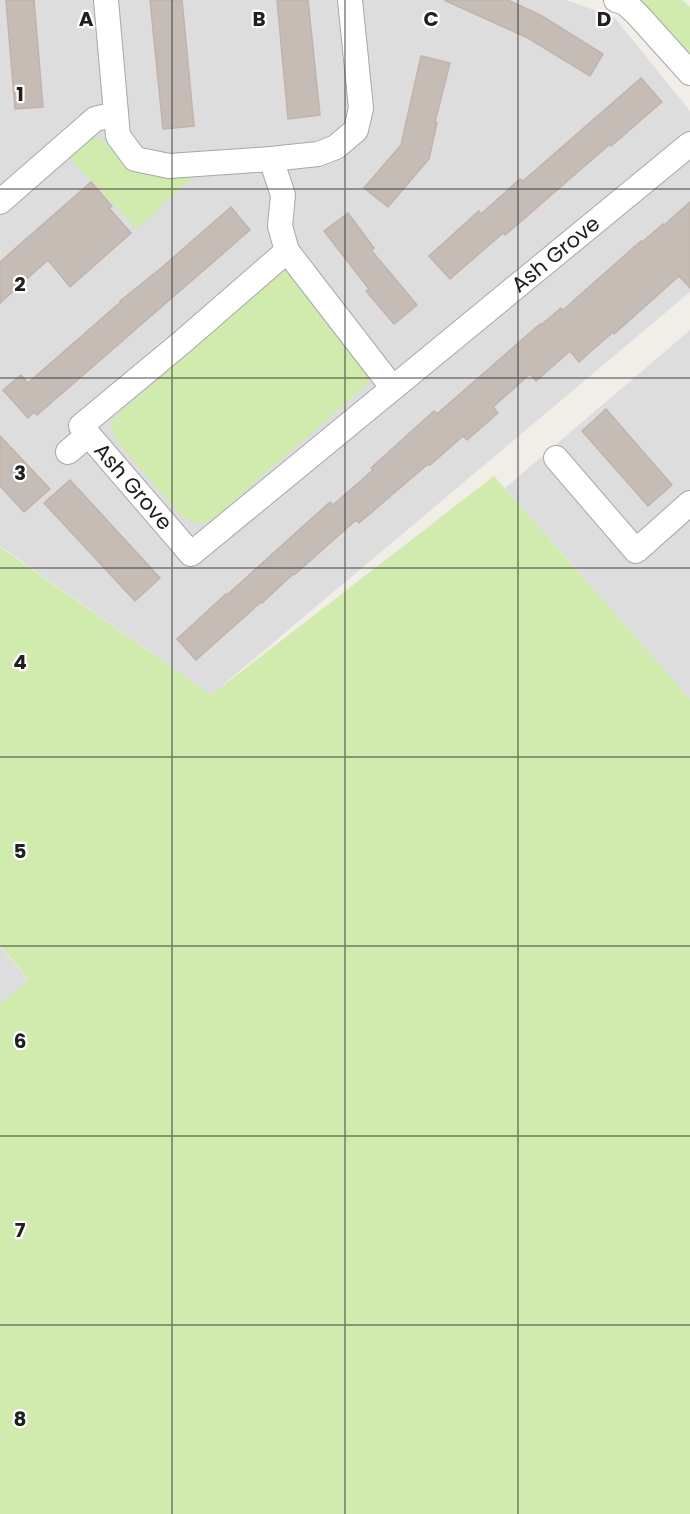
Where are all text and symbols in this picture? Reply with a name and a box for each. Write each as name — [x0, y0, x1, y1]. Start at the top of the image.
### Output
text: A — [79, 5, 94, 33]
text: B — [252, 5, 266, 33]
text: C — [423, 5, 439, 33]
text: D — [597, 5, 611, 33]
text: 1 — [16, 80, 24, 108]
street label: Ash Grove — [505, 209, 606, 299]
text: 2 — [14, 270, 26, 298]
street label: Ash Grove — [88, 436, 179, 536]
text: 3 — [14, 459, 26, 487]
text: 4 — [13, 648, 27, 676]
text: 5 — [14, 837, 27, 865]
text: 6 — [14, 1027, 26, 1055]
text: 7 — [15, 1216, 26, 1244]
text: 8 — [14, 1405, 26, 1433]

